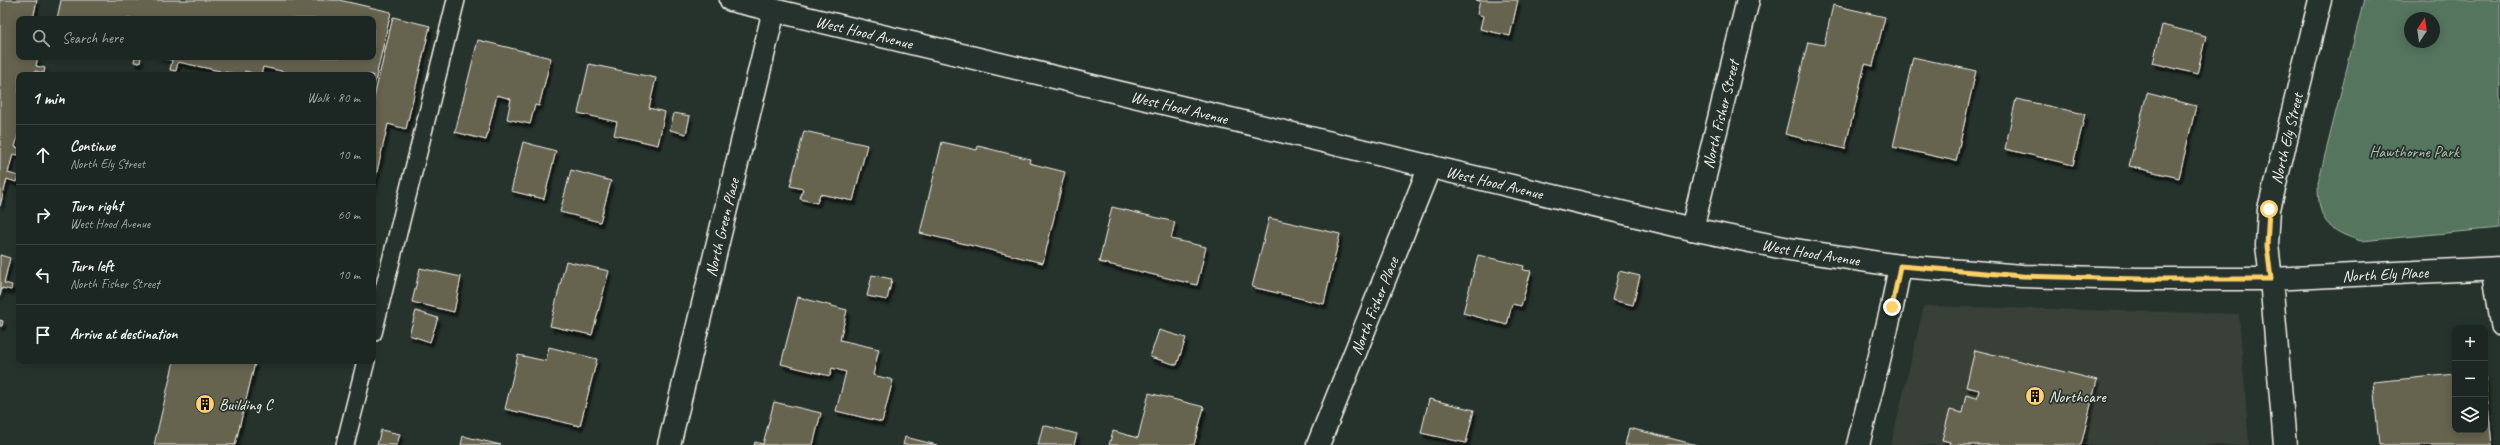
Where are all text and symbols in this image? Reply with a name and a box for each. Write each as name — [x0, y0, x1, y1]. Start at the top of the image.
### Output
street label: West Hood Avenue — [814, 12, 916, 54]
north arrow — [2404, 12, 2440, 48]
search box — [16, 16, 376, 60]
icon: search — [30, 27, 52, 49]
text: Search here — [62, 29, 123, 48]
street label: North Fisher Street — [1698, 56, 1744, 171]
street label: West Hood Avenue — [1129, 87, 1231, 129]
text: 1 min — [32, 88, 65, 109]
text: Walk · 80 m — [307, 90, 360, 106]
street label: North Ely Street — [2267, 90, 2308, 186]
text: Continue — [70, 137, 115, 156]
park label: Hawthorne Park — [2369, 142, 2460, 162]
icon: ahead — [32, 144, 54, 166]
text: 10 m — [338, 147, 360, 163]
text: North Ely Street — [70, 156, 145, 172]
street label: West Hood Avenue — [1444, 162, 1547, 205]
street label: North Green Place — [701, 175, 744, 279]
text: Turn right — [70, 197, 123, 216]
route start — [2260, 200, 2278, 218]
icon: right — [32, 204, 54, 226]
text: 60 m — [338, 207, 360, 223]
text: West Hood Avenue — [70, 216, 150, 232]
street label: West Hood Avenue — [1760, 235, 1863, 271]
street label: North Fisher Place — [1346, 253, 1404, 358]
text: Turn left — [70, 257, 113, 276]
street label: North Ely Place — [2342, 262, 2430, 287]
icon: left — [32, 264, 54, 286]
text: 10 m — [338, 267, 360, 283]
text: North Fisher Street — [70, 276, 160, 292]
route end — [1883, 298, 1901, 316]
icon: arrive — [32, 324, 54, 346]
text: Arrive at destination — [70, 325, 177, 344]
map controls — [2452, 325, 2488, 433]
button: + — [2452, 325, 2488, 361]
button: − — [2452, 361, 2488, 397]
building icon: Northcare — [2024, 385, 2046, 407]
place label: Northcare — [2049, 387, 2107, 407]
building icon: Building C — [194, 393, 216, 415]
place label: Building C — [219, 395, 274, 415]
button: layers — [2452, 397, 2488, 433]

